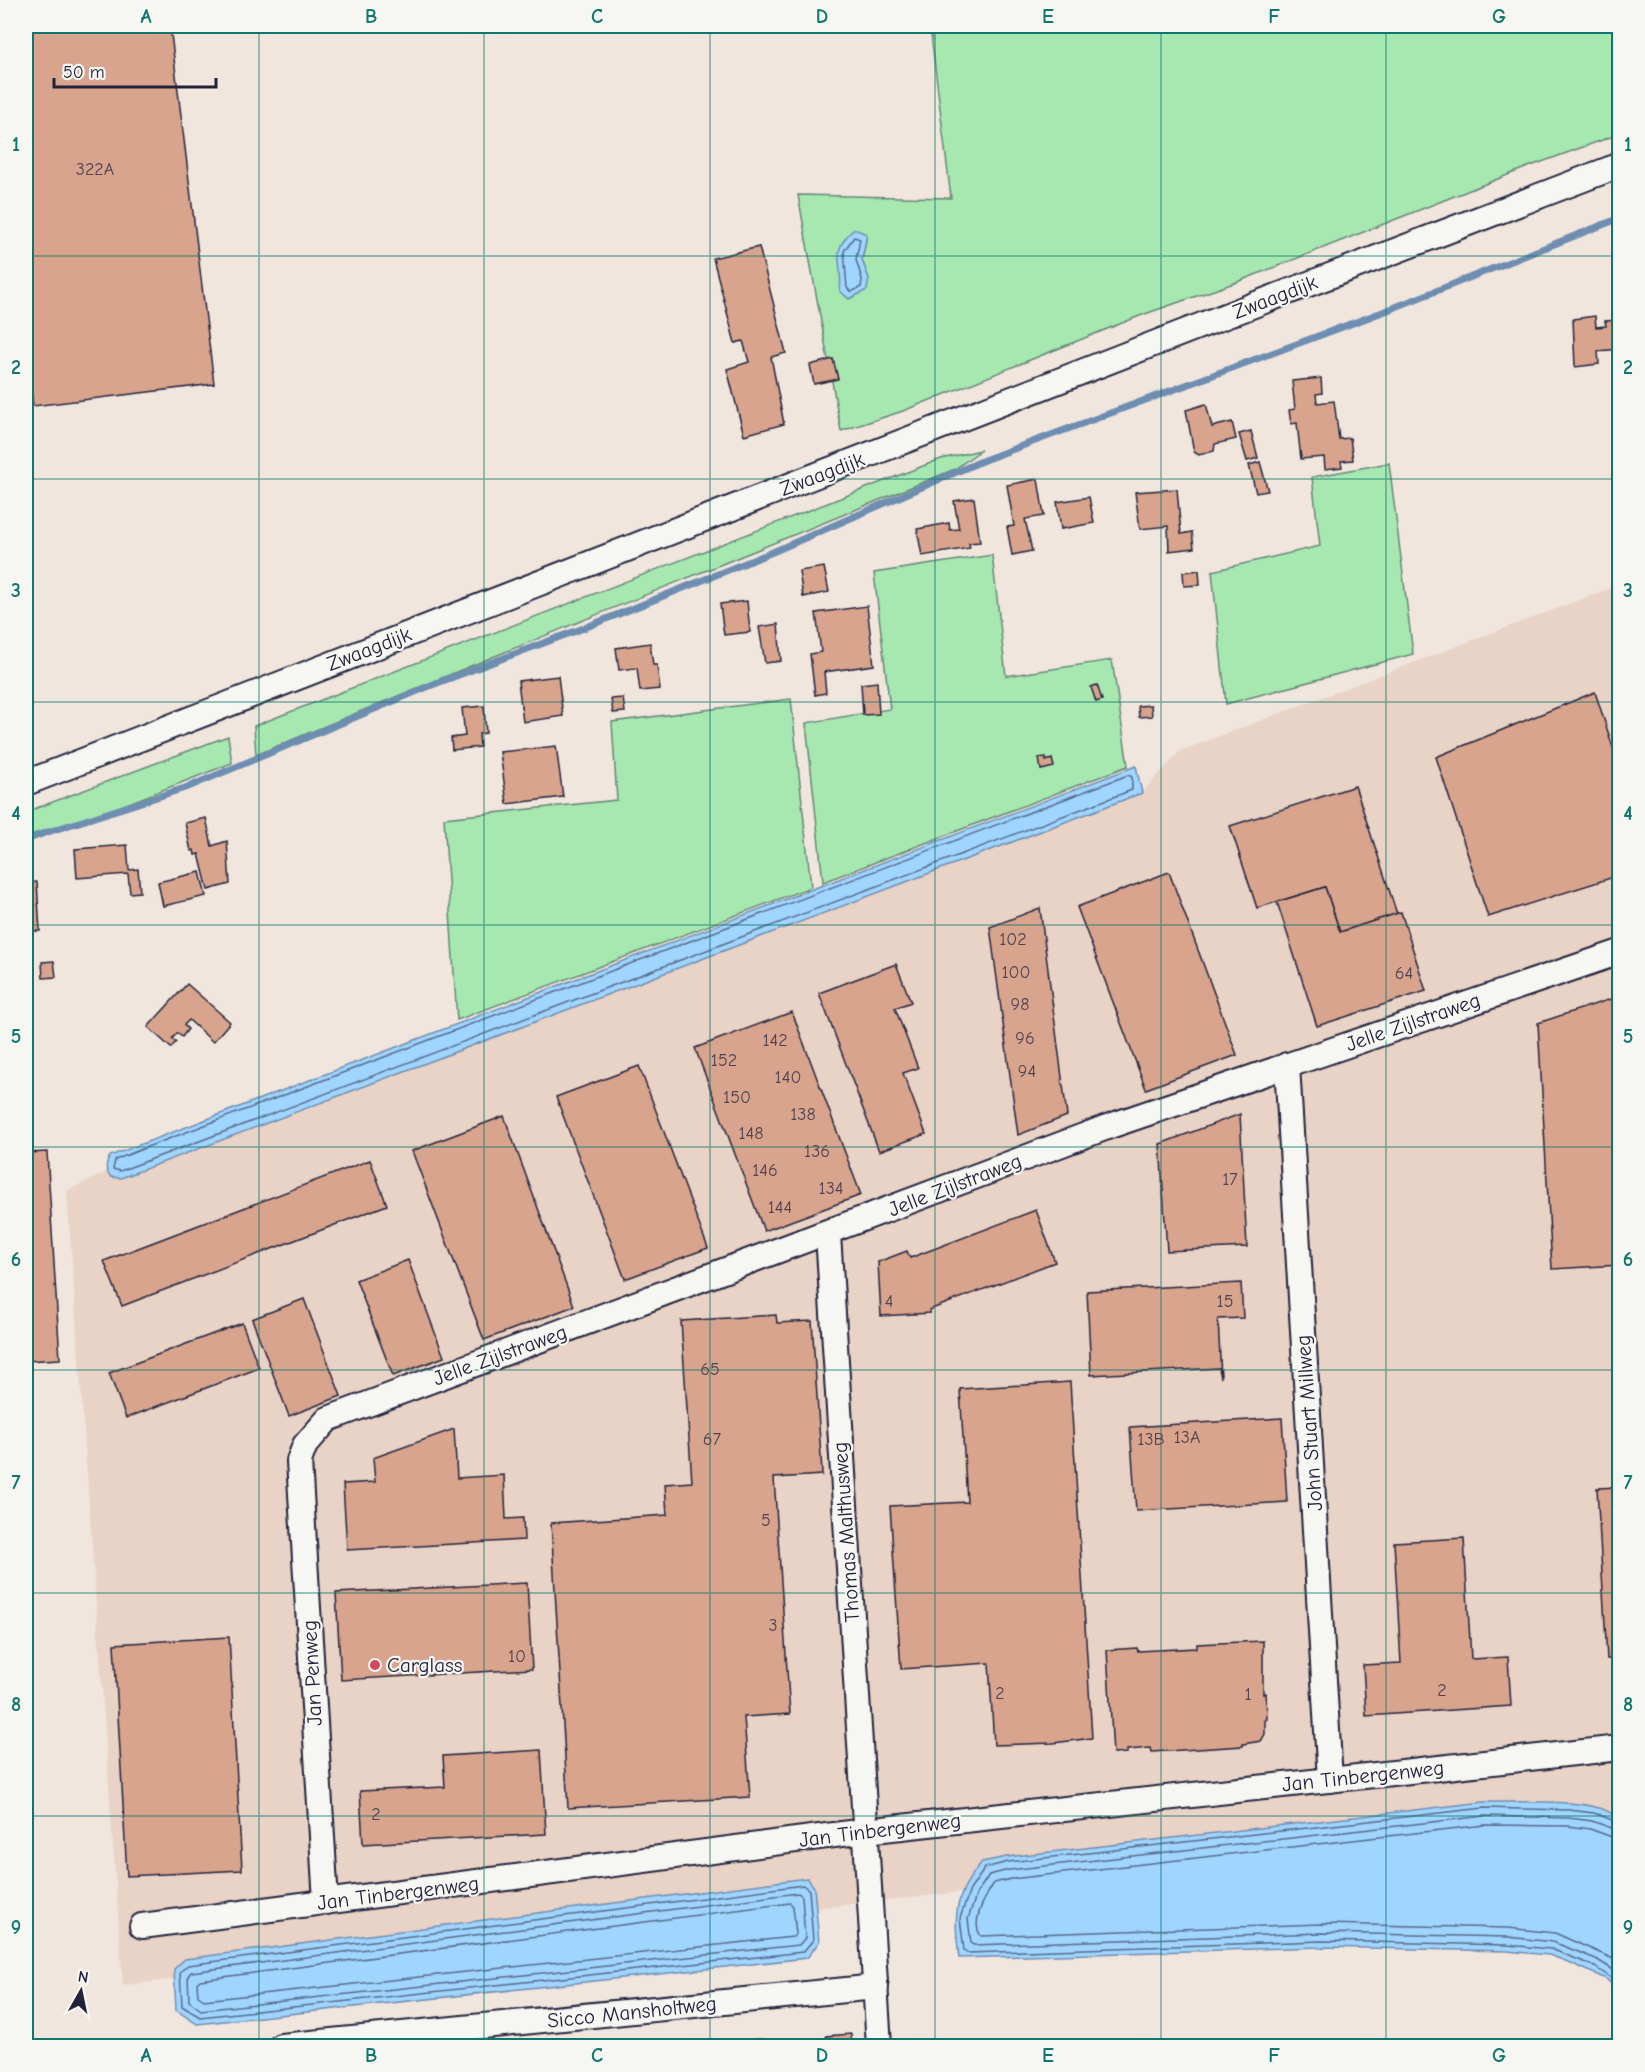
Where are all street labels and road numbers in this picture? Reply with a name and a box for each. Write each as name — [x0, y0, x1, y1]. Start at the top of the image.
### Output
street label: Zwaagdijk — [1230, 270, 1320, 324]
street label: Zwaagdijk — [777, 447, 867, 501]
street label: Zwaagdijk — [324, 622, 414, 676]
street label: Jelle Zijlstraweg — [1343, 988, 1483, 1056]
street label: Jelle Zijlstraweg — [885, 1149, 1025, 1221]
street label: Jelle Zijlstraweg — [430, 1320, 570, 1390]
street label: John Stuart Millweg — [1291, 1334, 1327, 1512]
street label: Thomas Malthusweg — [828, 1441, 864, 1623]
street label: Jan Penweg — [297, 1619, 327, 1727]
street label: Jan Tinbergenweg — [1281, 1756, 1445, 1796]
street label: Jan Tinbergenweg — [798, 1808, 962, 1852]
street label: Jan Tinbergenweg — [316, 1871, 480, 1915]
street label: Sicco Mansholtweg — [546, 1991, 718, 2033]

